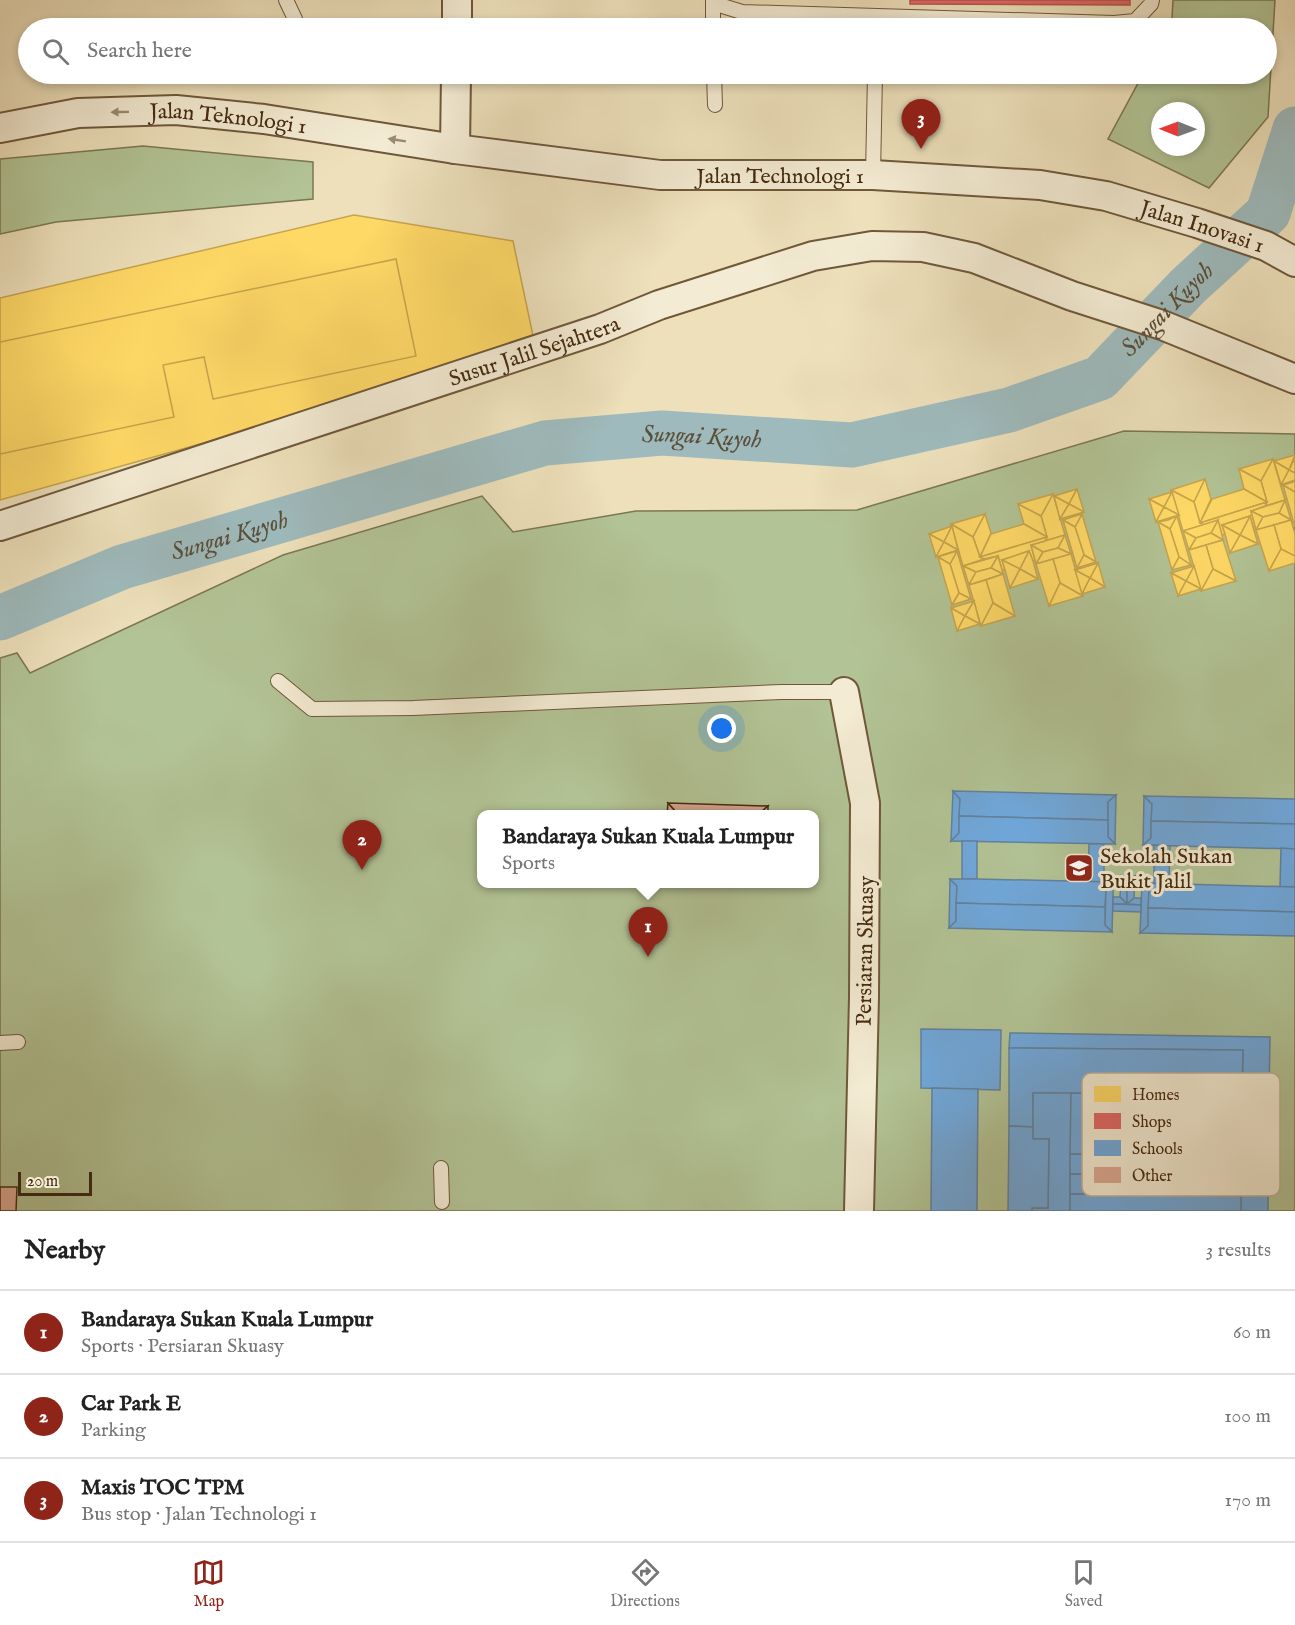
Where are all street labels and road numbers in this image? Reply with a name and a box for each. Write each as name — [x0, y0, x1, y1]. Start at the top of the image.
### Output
street label: Jalan Teknologi 1 — [146, 98, 308, 142]
street label: Jalan Technologi 1 — [693, 163, 864, 191]
street label: Jalan Inovasi 1 — [1134, 194, 1267, 260]
street label: Susur Jalil Sejahtera — [445, 310, 625, 394]
street label: Persiaran Skuasy — [851, 875, 881, 1026]

